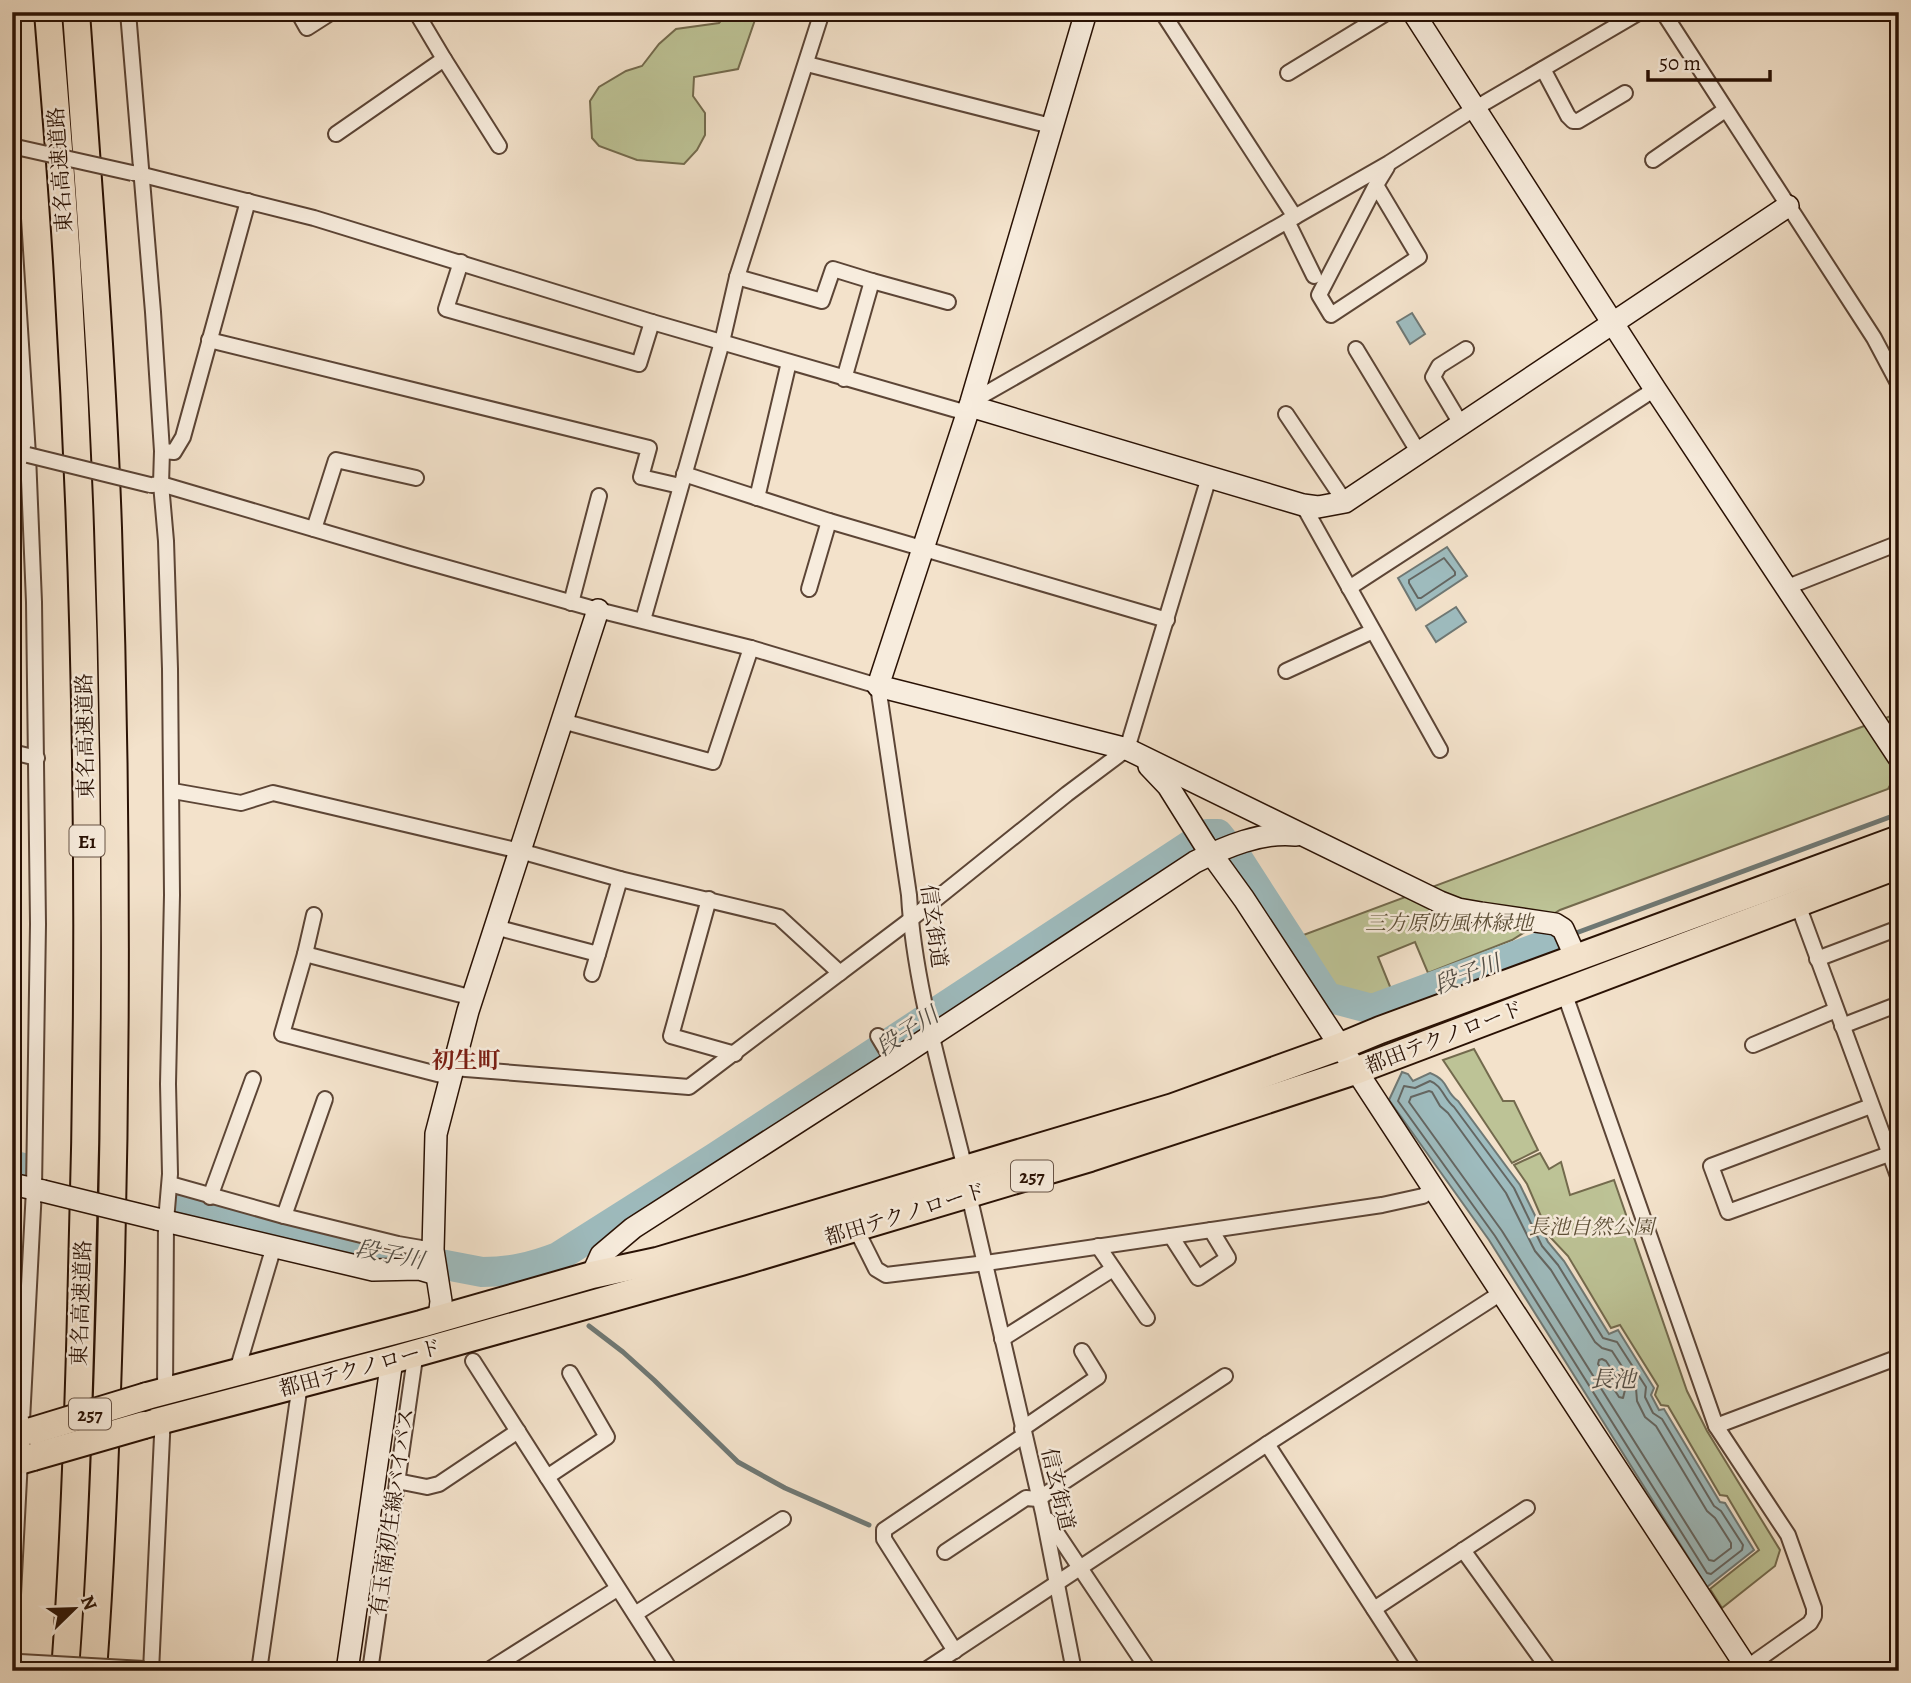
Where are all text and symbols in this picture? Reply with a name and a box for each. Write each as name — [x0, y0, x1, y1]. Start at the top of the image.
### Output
scale bar — [1648, 38, 1771, 82]
text: 50 m — [1659, 49, 1701, 77]
street label: 東名高速道路 — [42, 106, 78, 234]
street label: 東名高速道路 — [70, 673, 100, 799]
road number: E1 — [70, 826, 104, 856]
street label: 信玄街道 — [914, 882, 954, 970]
park label: 三方原防風林緑地 — [1365, 909, 1535, 937]
water label: 段子川 — [1429, 947, 1508, 1001]
street label: 都田テクノロード — [1361, 994, 1527, 1080]
water label: 段子川 — [870, 998, 947, 1063]
district label: 初生町 — [432, 1045, 501, 1076]
road number: 257 — [1011, 1160, 1053, 1192]
street label: 都田テクノロード — [821, 1176, 989, 1252]
park label: 長池自然公園 — [1528, 1213, 1657, 1241]
water label: 段子川 — [353, 1233, 430, 1277]
street label: 東名高速道路 — [65, 1240, 97, 1366]
street label: 都田テクノロード — [276, 1333, 444, 1403]
water label: 長池 — [1590, 1364, 1639, 1395]
road number: 257 — [69, 1398, 111, 1430]
street label: 有玉南初生線バイパス — [364, 1406, 420, 1618]
street label: 信玄街道 — [1035, 1445, 1081, 1533]
north arrow — [38, 1574, 108, 1644]
text: N — [74, 1591, 103, 1614]

